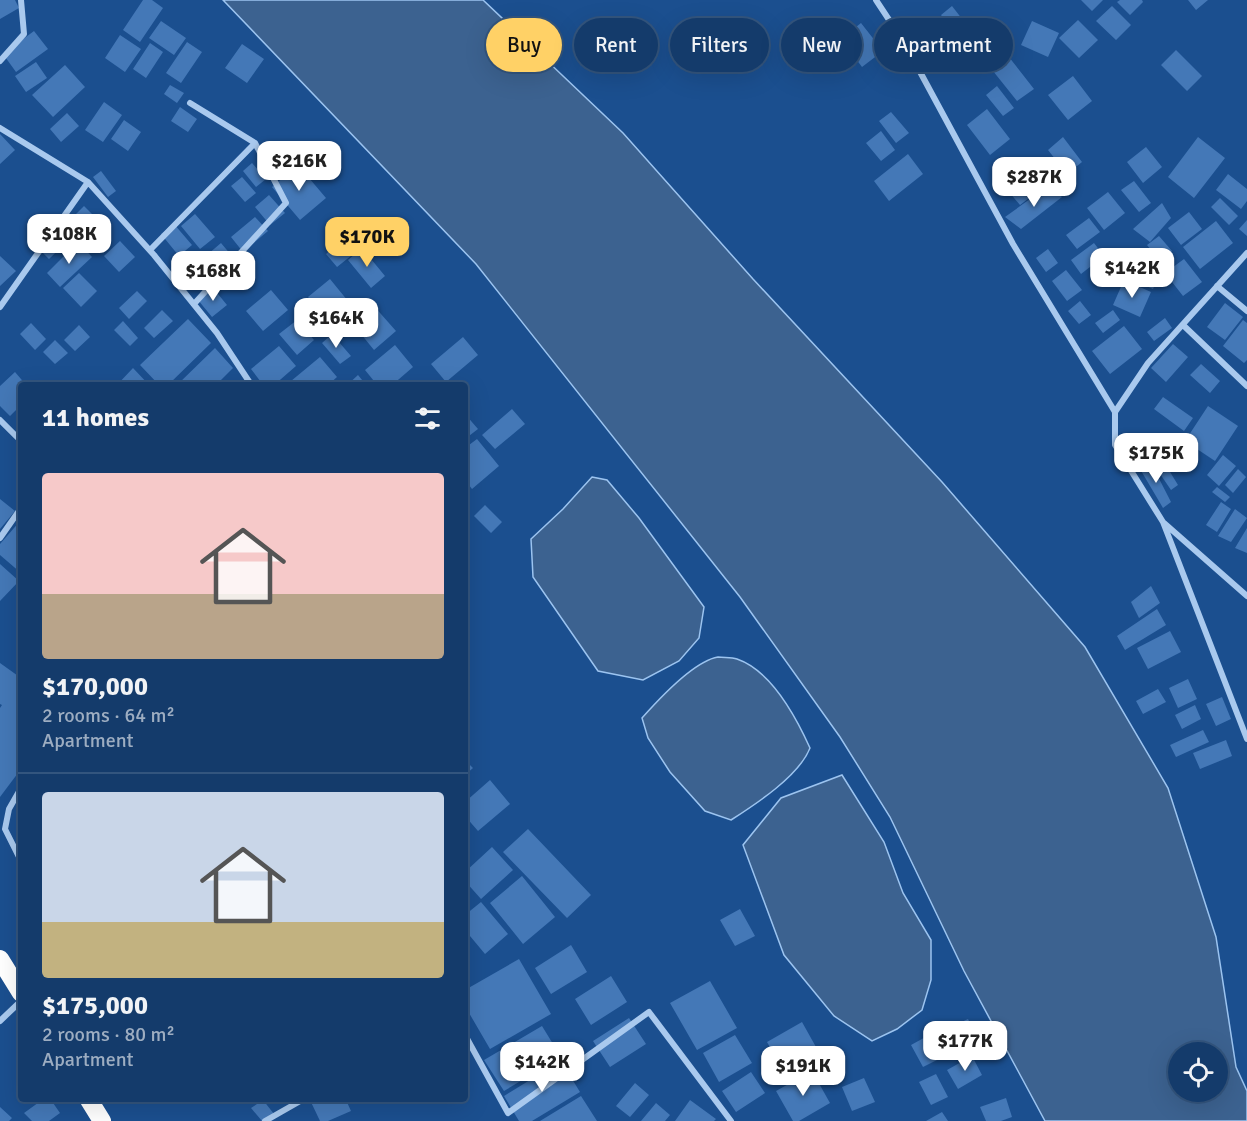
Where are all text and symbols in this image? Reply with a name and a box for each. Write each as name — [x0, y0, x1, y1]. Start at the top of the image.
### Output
chip: Buy — [486, 18, 562, 72]
chip: Rent — [574, 18, 658, 72]
chip: Filters — [670, 18, 769, 72]
chip: New — [781, 18, 862, 72]
chip: Apartment — [874, 18, 1013, 72]
pin: $216K — [257, 141, 341, 192]
text: $216K — [271, 148, 327, 173]
pin: $287K — [992, 157, 1076, 208]
text: $287K — [1006, 164, 1062, 189]
pin: $108K — [27, 214, 111, 265]
pin: $170K — [325, 217, 409, 268]
text: $108K — [41, 221, 97, 246]
text: $170K — [339, 224, 395, 249]
pin: $142K — [1090, 248, 1174, 299]
pin: $168K — [171, 251, 255, 302]
text: $142K — [1104, 255, 1160, 280]
text: $168K — [185, 258, 241, 283]
pin: $164K — [294, 298, 378, 349]
text: $164K — [308, 305, 364, 330]
text: 11 homes — [42, 402, 149, 434]
icon: filters — [411, 402, 444, 435]
pin: $175K — [1114, 433, 1198, 484]
text: $175K — [1128, 440, 1184, 465]
icon: home — [189, 512, 297, 620]
text: $170,000 — [42, 671, 148, 703]
text: 2 rooms · 64 m² — [42, 703, 175, 728]
text: Apartment — [42, 728, 134, 753]
icon: home — [189, 831, 297, 939]
text: $175,000 — [42, 990, 148, 1022]
pin: $177K — [923, 1021, 1007, 1072]
text: 2 rooms · 80 m² — [42, 1022, 175, 1047]
text: $177K — [937, 1028, 993, 1053]
pin: $142K — [500, 1042, 584, 1093]
map controls — [1168, 1042, 1228, 1102]
button: locate — [1168, 1042, 1228, 1102]
pin: $191K — [761, 1046, 845, 1097]
text: Apartment — [42, 1047, 134, 1072]
text: $142K — [514, 1049, 570, 1074]
text: $191K — [775, 1053, 831, 1078]

